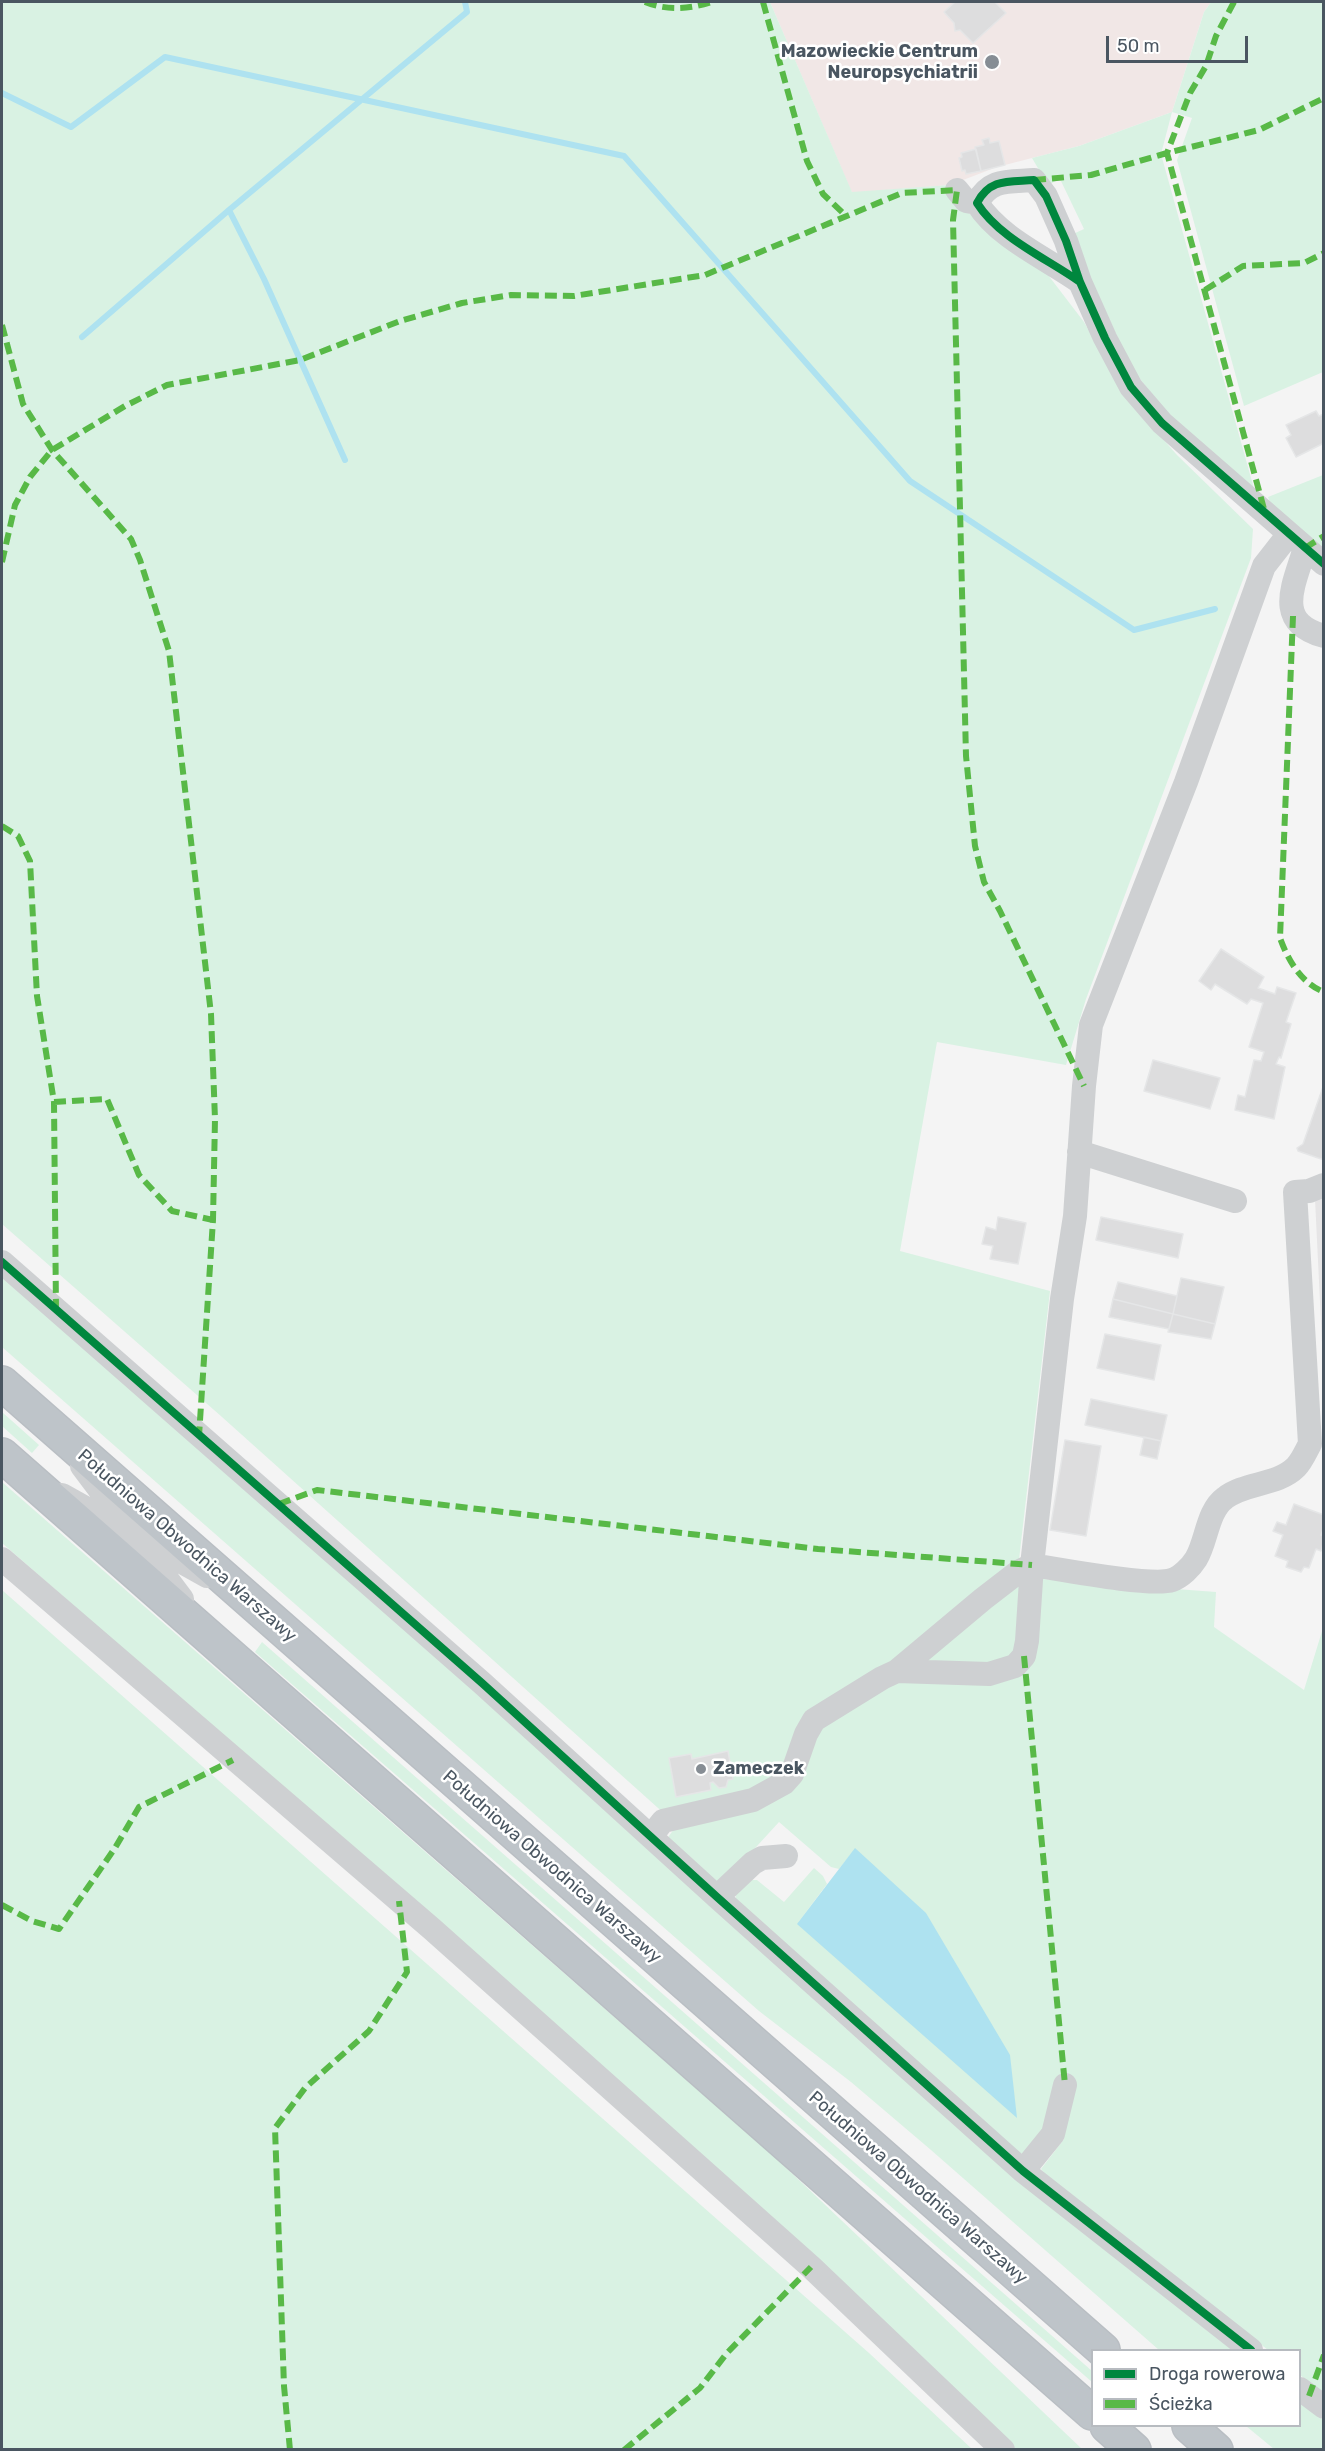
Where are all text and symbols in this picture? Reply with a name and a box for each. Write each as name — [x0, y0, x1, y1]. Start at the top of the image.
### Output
scale bar — [1109, 24, 1252, 62]
text: 50 m — [1117, 35, 1160, 57]
place label: Mazowieckie Centrum Neuropsychiatrii — [781, 41, 978, 84]
marker: Mazowieckie Centrum Neuropsychiatrii — [983, 53, 1001, 71]
street label: Południowa Obwodnica Warszawy — [73, 1445, 301, 1647]
place label: Zameczek — [713, 1758, 804, 1780]
marker: Zameczek — [694, 1762, 708, 1776]
street label: Południowa Obwodnica Warszawy — [438, 1766, 666, 1968]
street label: Południowa Obwodnica Warszawy — [804, 2087, 1032, 2289]
legend — [1091, 2349, 1301, 2427]
text: Droga rowerowa — [1149, 2363, 1285, 2385]
text: Ścieżka — [1149, 2393, 1213, 2415]

